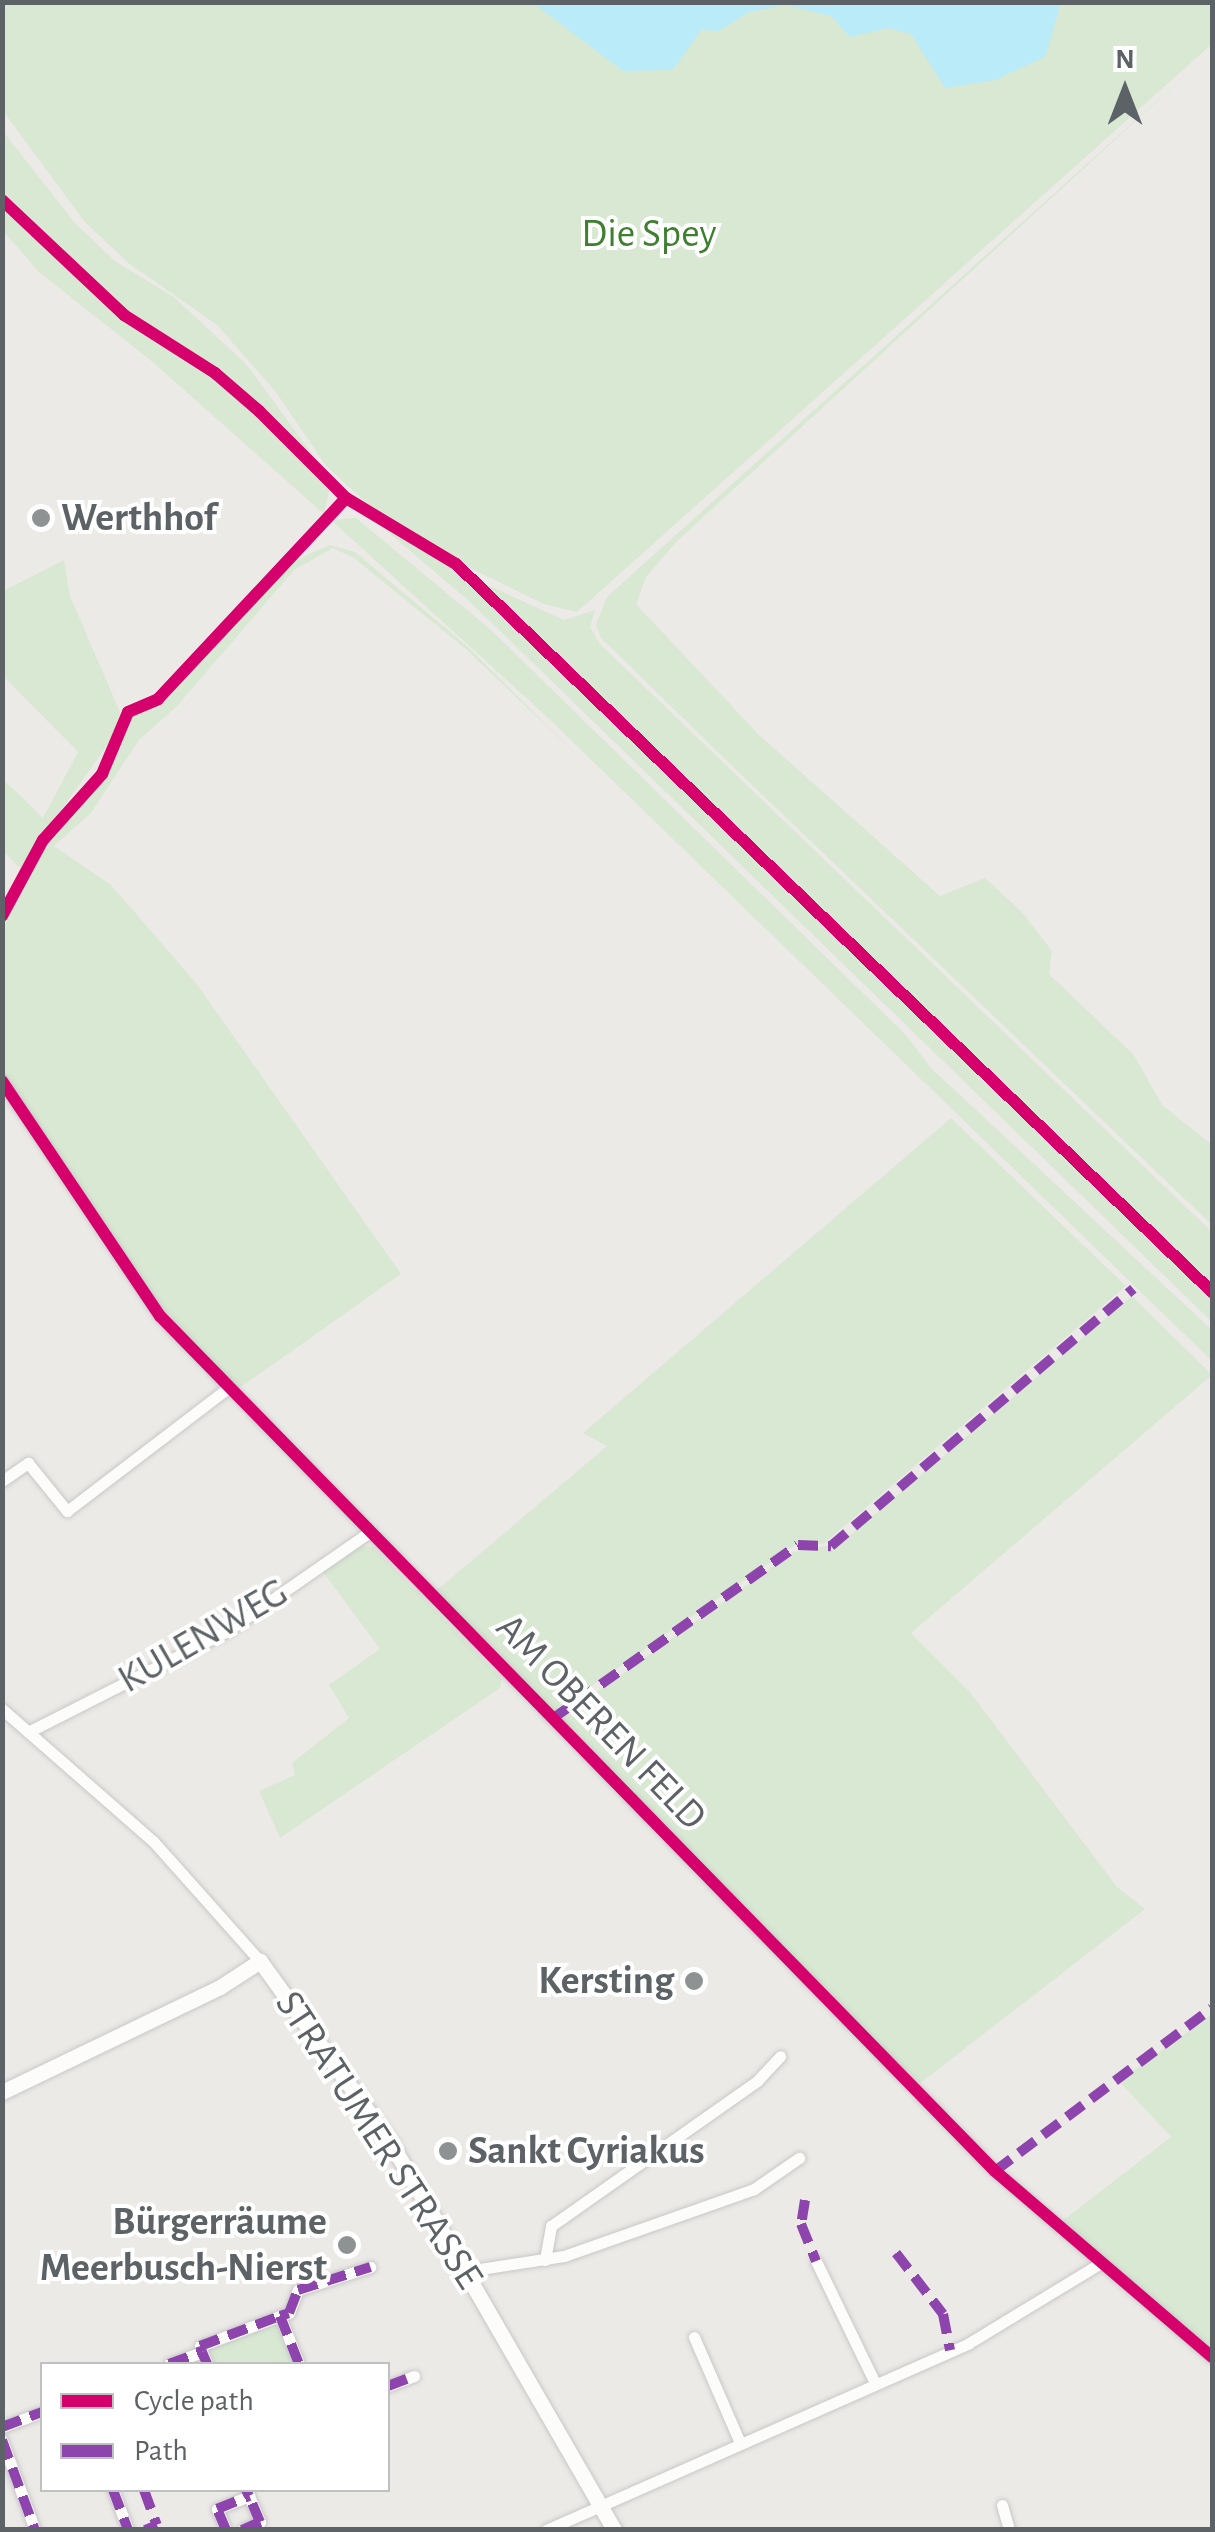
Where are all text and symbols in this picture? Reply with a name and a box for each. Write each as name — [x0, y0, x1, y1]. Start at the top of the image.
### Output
north arrow — [1075, 40, 1175, 140]
text: N — [1115, 46, 1135, 74]
park label: Die Spey — [581, 210, 717, 258]
place label: Werthhof — [61, 494, 216, 542]
marker: Werthhof — [30, 507, 52, 529]
street label: KULENWEG — [110, 1568, 296, 1704]
street label: AM OBEREN FELD — [486, 1604, 716, 1840]
place label: Kersting — [538, 1957, 674, 2005]
marker: Kersting — [683, 1970, 705, 1992]
street label: STRATUMER STRASSE — [265, 1982, 493, 2298]
place label: Sankt Cyriakus — [468, 2127, 705, 2175]
marker: Sankt Cyriakus — [437, 2140, 459, 2162]
place label: Bürgerräume Meerbusch-Nierst — [40, 2198, 327, 2292]
marker: Bürgerräume Meerbusch-Nierst — [336, 2234, 358, 2256]
legend — [40, 2362, 390, 2492]
text: Cycle path — [134, 2386, 254, 2416]
text: Path — [134, 2436, 188, 2466]

